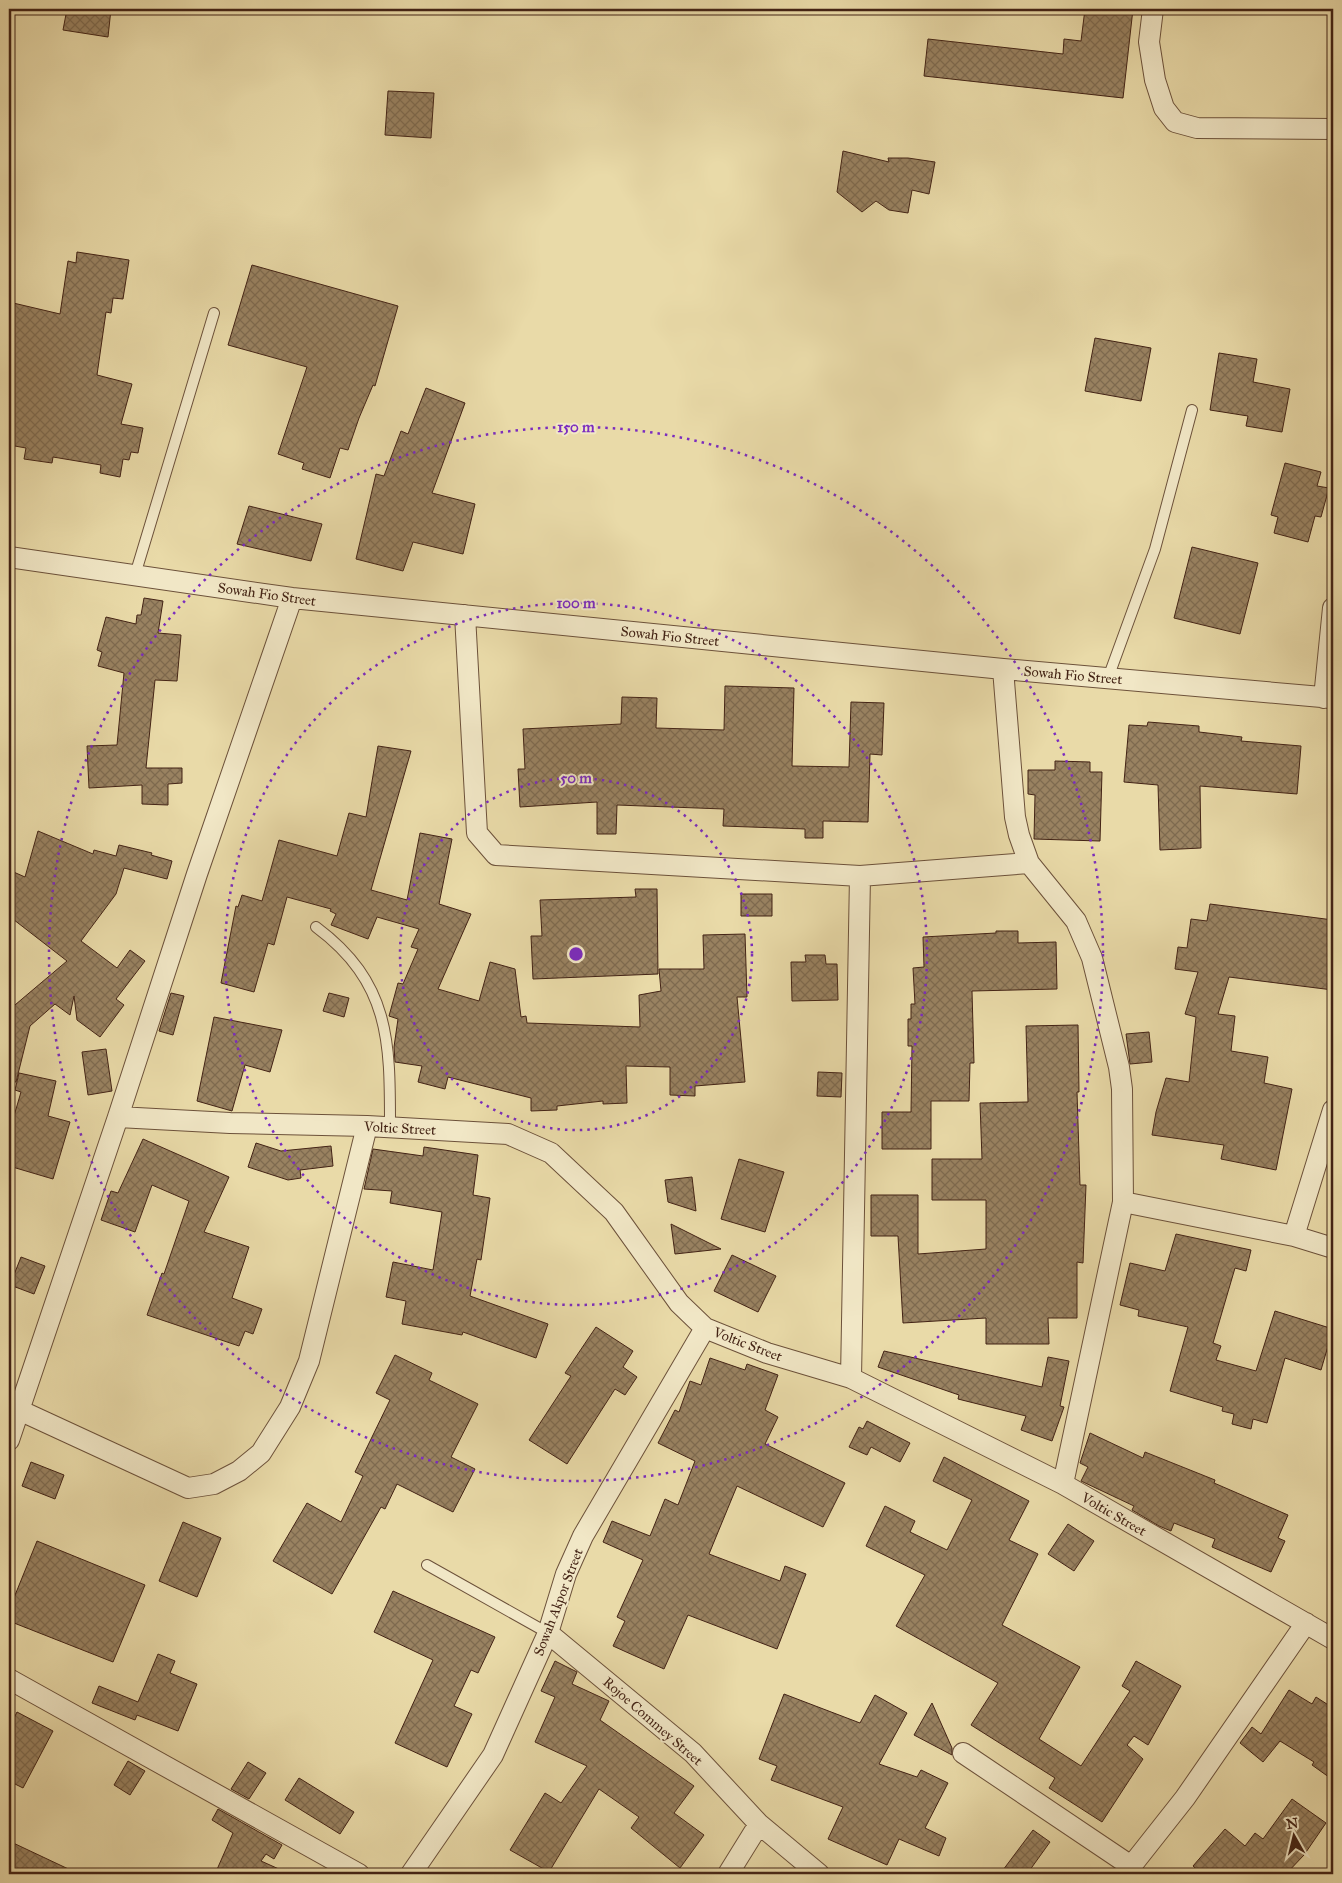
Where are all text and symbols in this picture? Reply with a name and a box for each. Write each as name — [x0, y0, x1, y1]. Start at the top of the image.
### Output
text: 150 m — [557, 418, 595, 436]
street label: Sowah Fio Street — [217, 579, 317, 610]
text: 100 m — [556, 594, 596, 612]
street label: Sowah Fio Street — [620, 623, 720, 650]
street label: Sowah Fio Street — [1023, 663, 1123, 688]
text: 50 m — [560, 769, 592, 787]
centre of rings — [567, 945, 585, 963]
street label: Voltic Street — [363, 1118, 436, 1139]
street label: Voltic Street — [710, 1323, 785, 1365]
street label: Voltic Street — [1077, 1489, 1149, 1540]
street label: Sowah Akpor Street — [530, 1546, 587, 1658]
street label: Rojoe Commey Street — [599, 1673, 706, 1769]
north arrow — [1270, 1810, 1320, 1860]
text: N — [1285, 1814, 1299, 1833]

